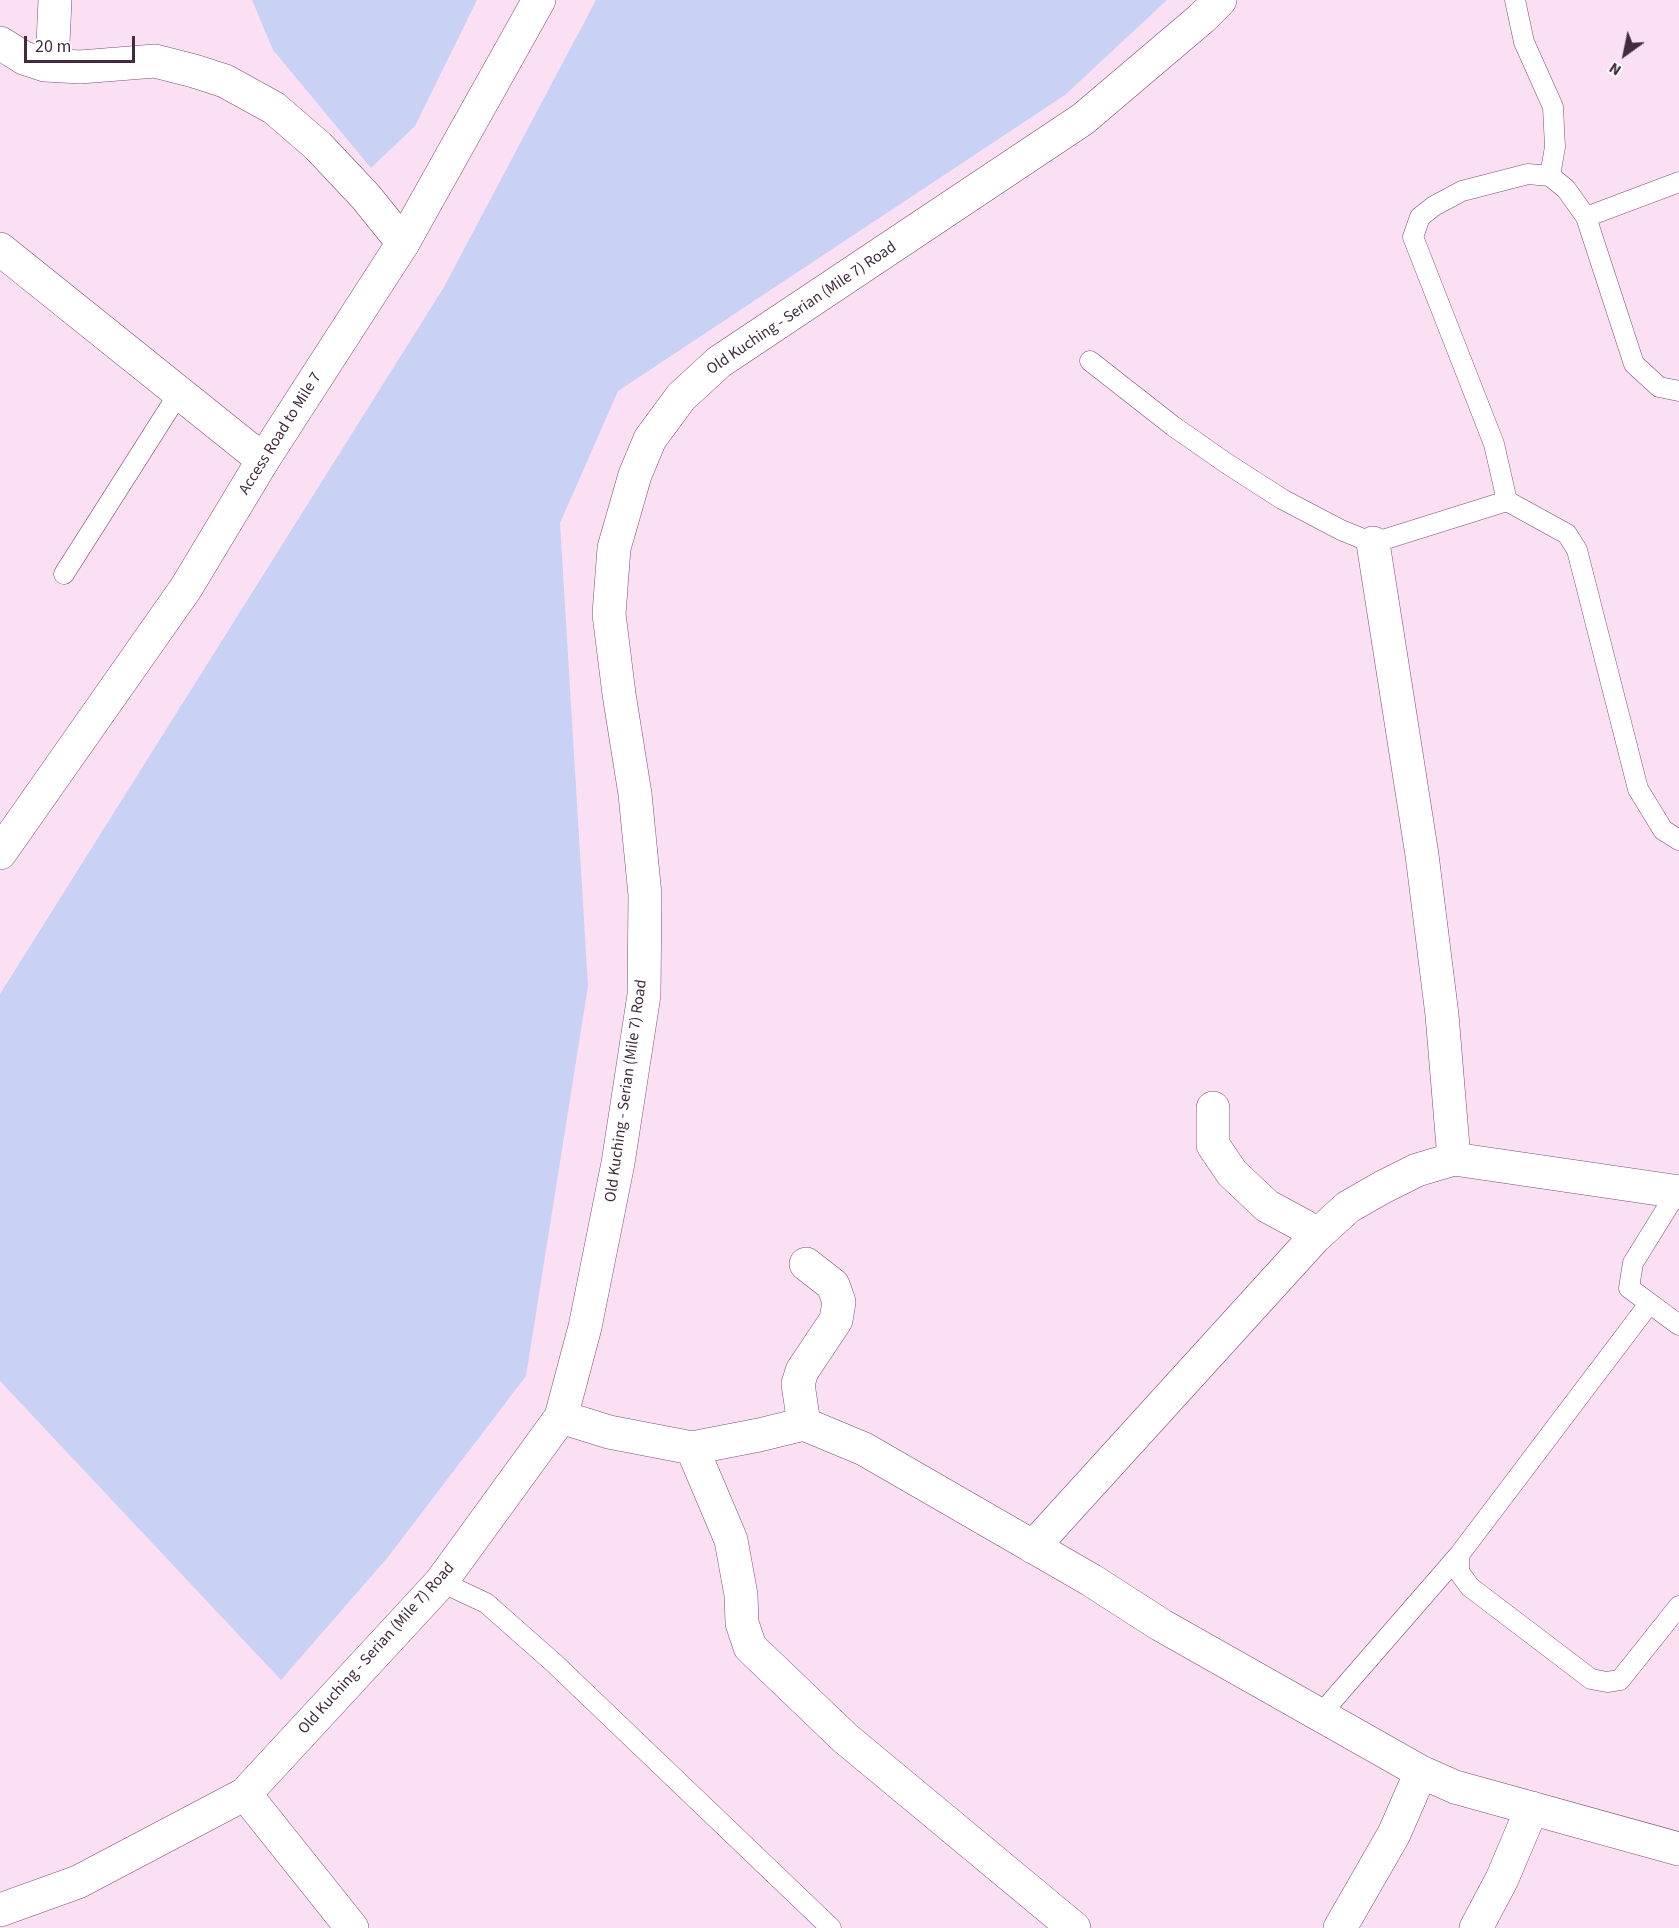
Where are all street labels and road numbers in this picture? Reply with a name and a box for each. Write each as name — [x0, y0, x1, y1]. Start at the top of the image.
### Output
street label: Old Kuching - Serian (Mile 7) Road — [704, 238, 900, 380]
street label: Access Road to Mile 7 — [236, 369, 326, 499]
street label: Old Kuching - Serian (Mile 7) Road — [602, 978, 652, 1204]
street label: Old Kuching - Serian (Mile 7) Road — [295, 1559, 459, 1739]

